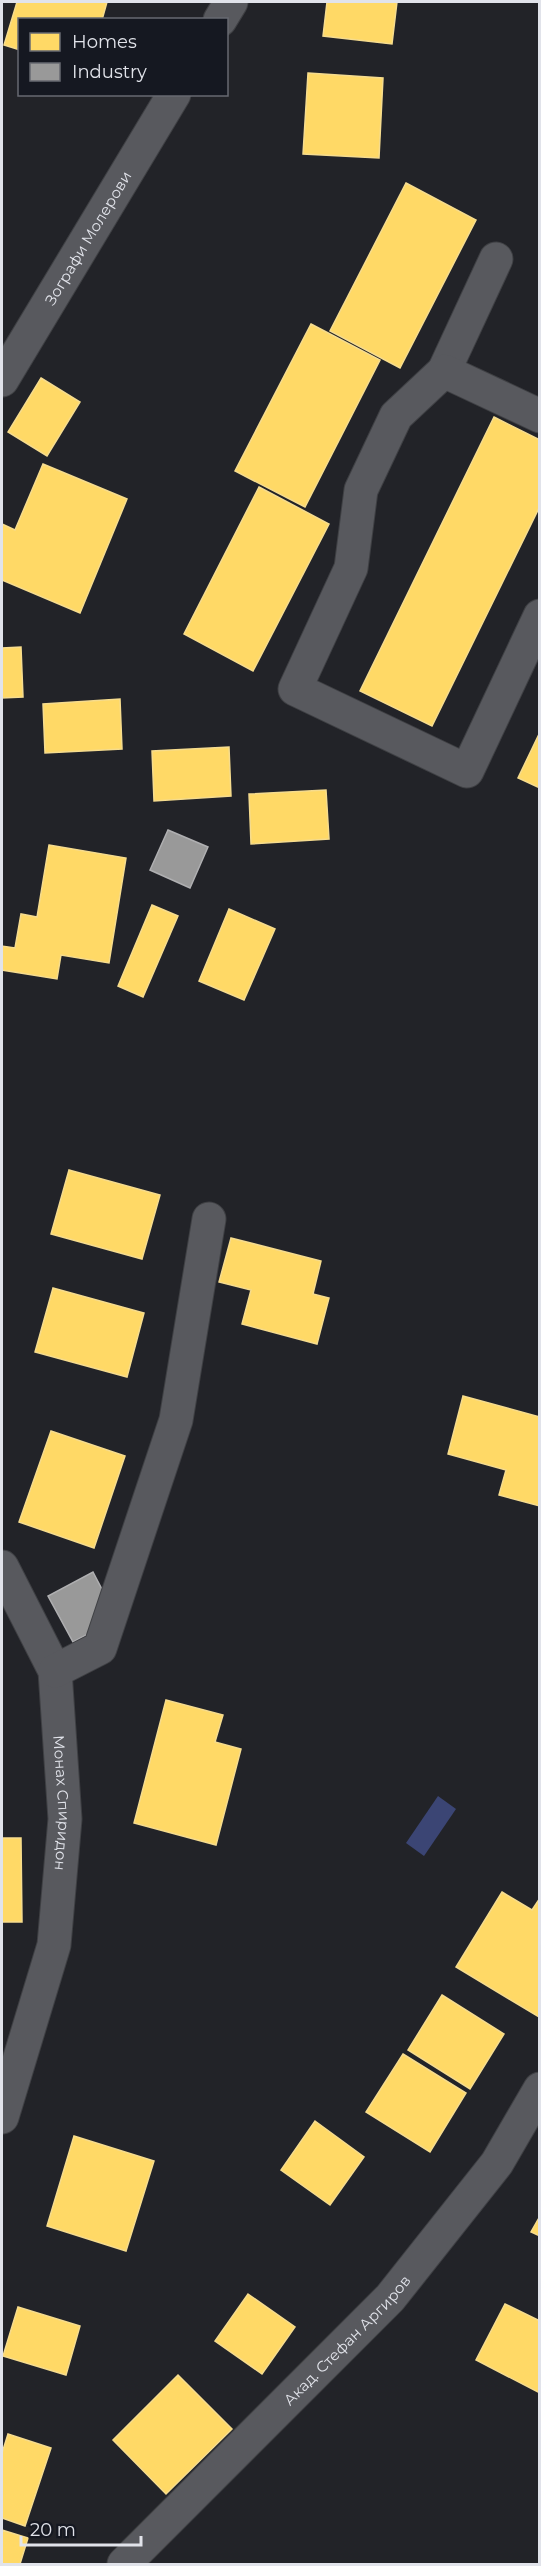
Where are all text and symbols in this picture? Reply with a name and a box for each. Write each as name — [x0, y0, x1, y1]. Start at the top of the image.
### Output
legend — [18, 18, 228, 96]
text: Homes — [72, 31, 137, 53]
text: Industry — [72, 61, 147, 83]
street label: Зографи Молерови — [40, 167, 135, 308]
street label: Монах Спиридон — [50, 1734, 75, 1872]
street label: Акад. Стефан Аргиров — [279, 2271, 414, 2409]
scale bar — [21, 2509, 141, 2547]
text: 20 m — [30, 2519, 76, 2541]

